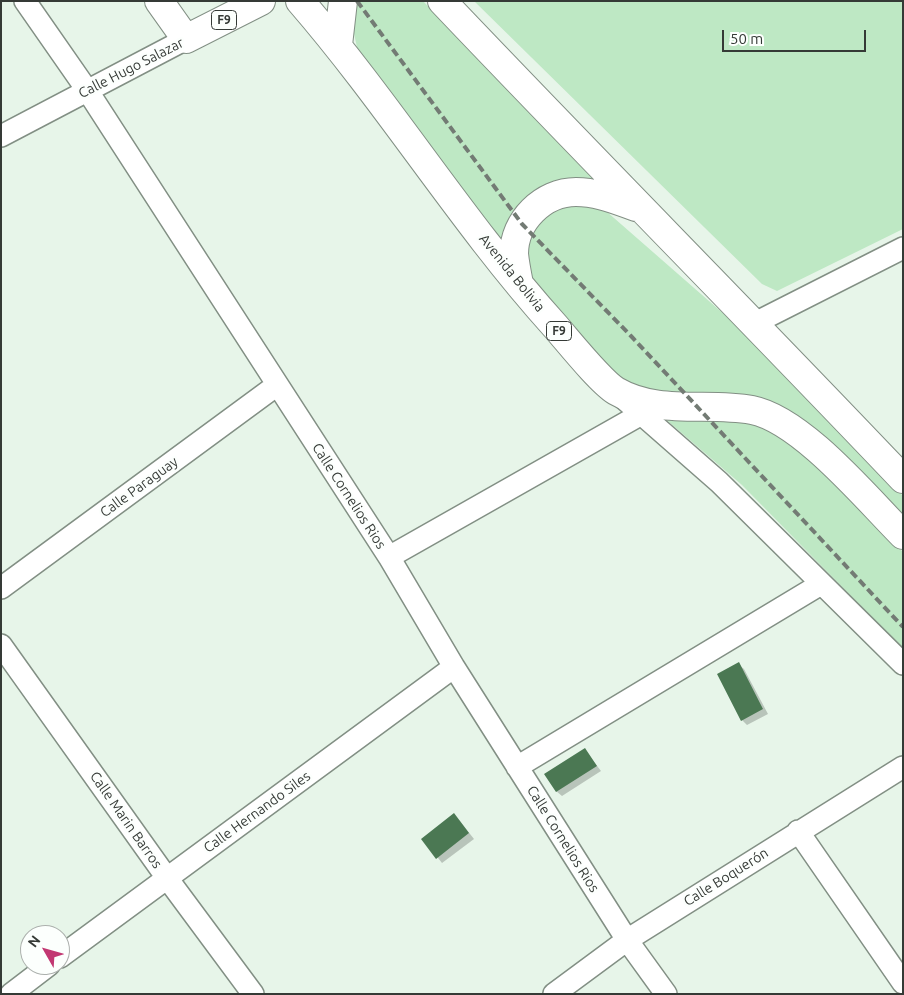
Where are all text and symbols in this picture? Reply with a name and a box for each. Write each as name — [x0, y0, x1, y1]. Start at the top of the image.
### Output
road number: F9 — [212, 10, 236, 30]
scale bar — [724, 20, 868, 52]
text: 50 m — [730, 30, 763, 47]
street label: Calle Hugo Salazar — [76, 34, 186, 102]
street label: Avenida Bolivia — [476, 231, 548, 315]
road number: F9 — [546, 322, 572, 341]
street label: Calle Cornelios Rios — [309, 440, 389, 552]
street label: Calle Paraguay — [97, 453, 181, 521]
street label: Calle Marin Barros — [86, 768, 166, 872]
street label: Calle Hernando Siles — [200, 768, 314, 856]
street label: Calle Cornelios Rios — [523, 782, 603, 896]
street label: Calle Boquerón — [681, 844, 771, 910]
north arrow — [20, 925, 70, 975]
text: N — [24, 932, 43, 950]

